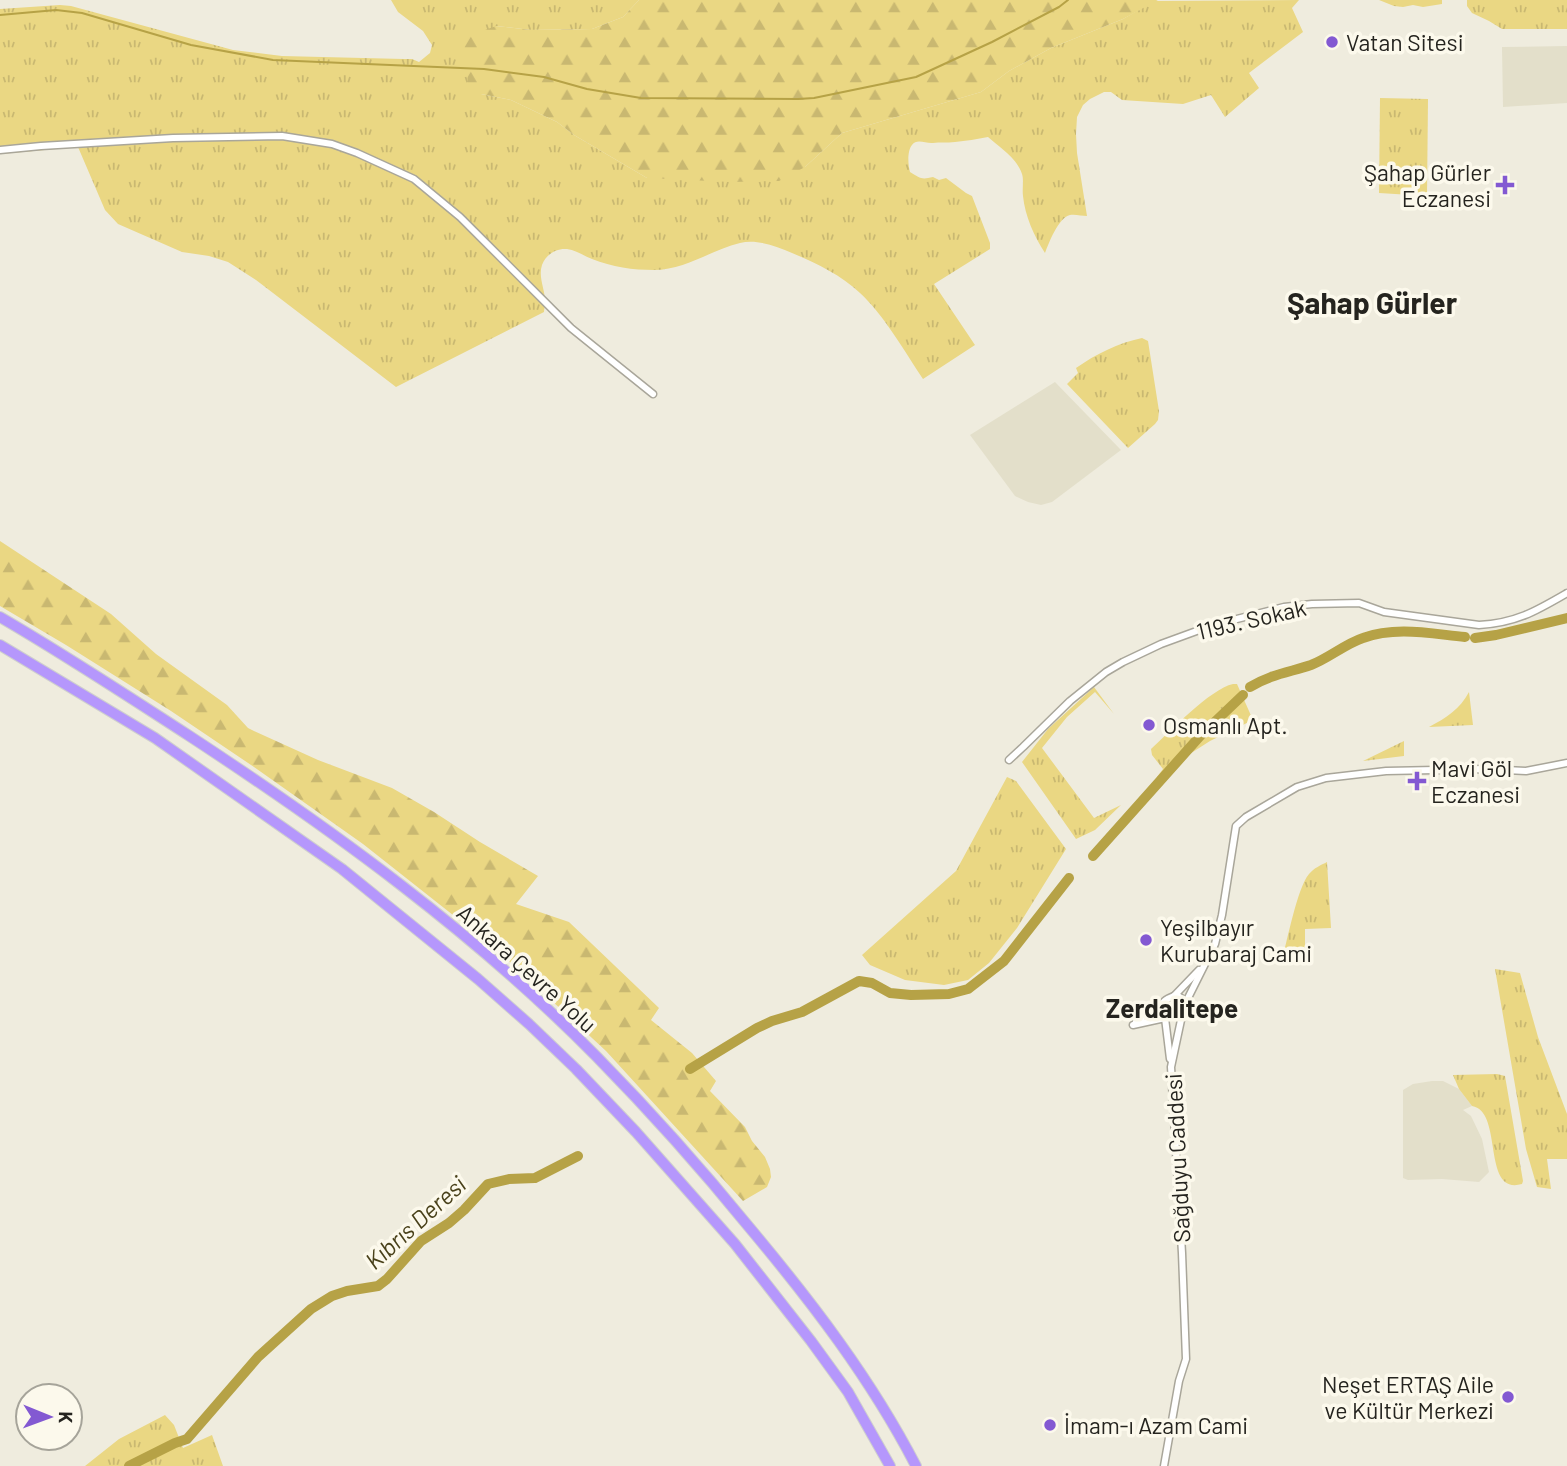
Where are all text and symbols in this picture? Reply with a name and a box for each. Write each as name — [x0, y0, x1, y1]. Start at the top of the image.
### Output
place label: Vatan Sitesi — [1346, 28, 1464, 56]
marker: Vatan Sitesi — [1324, 34, 1340, 50]
place label: Şahap Gürler Eczanesi — [1364, 158, 1492, 212]
marker: Şahap Gürler Eczanesi — [1497, 177, 1513, 193]
district label: Şahap Gürler — [1287, 284, 1458, 320]
street label: 1193. Sokak — [1193, 593, 1309, 645]
place label: Osmanlı Apt. — [1163, 711, 1288, 739]
marker: Osmanlı Apt. — [1141, 717, 1157, 733]
place label: Mavi Göl Eczanesi — [1431, 754, 1520, 808]
marker: Mavi Göl Eczanesi — [1409, 773, 1425, 789]
street label: Ankara Çevre Yolu — [452, 898, 602, 1038]
place label: Yeşilbayır Kurubaraj Cami — [1160, 913, 1312, 967]
marker: Yeşilbayır Kurubaraj Cami — [1138, 932, 1154, 948]
district label: Zerdalitepe — [1106, 992, 1238, 1023]
street label: Sağduyu Caddesi — [1159, 1073, 1195, 1243]
water label: Kıbrıs Deresi — [359, 1169, 471, 1275]
place label: Neşet ERTAŞ Aile ve Kültür Merkezi — [1322, 1370, 1494, 1424]
north arrow — [14, 1382, 84, 1452]
marker: Neşet ERTAŞ Aile ve Kültür Merkezi — [1500, 1389, 1516, 1405]
text: K — [55, 1411, 78, 1424]
place label: İmam-ı Azam Cami — [1064, 1411, 1248, 1439]
marker: İmam-ı Azam Cami — [1042, 1417, 1058, 1433]

